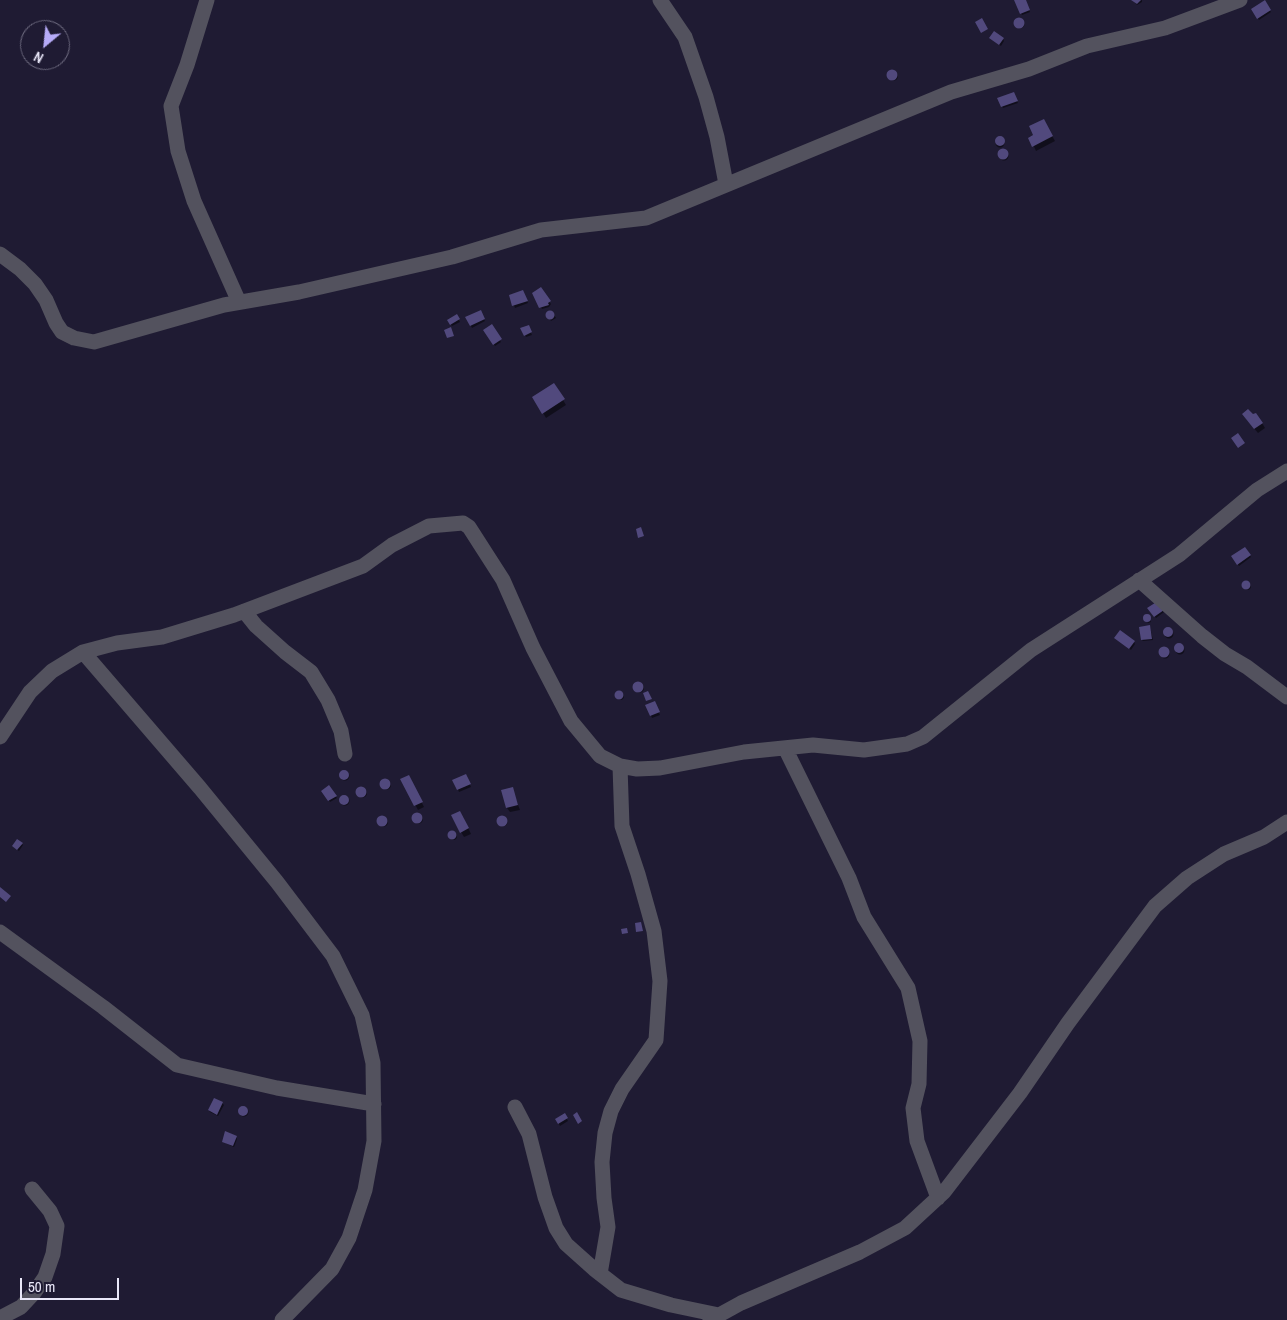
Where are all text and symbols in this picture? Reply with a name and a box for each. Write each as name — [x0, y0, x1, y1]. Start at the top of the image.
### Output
north arrow — [20, 20, 70, 70]
text: N — [31, 47, 46, 67]
scale bar — [22, 1268, 121, 1300]
text: 50 m — [28, 1276, 55, 1297]

